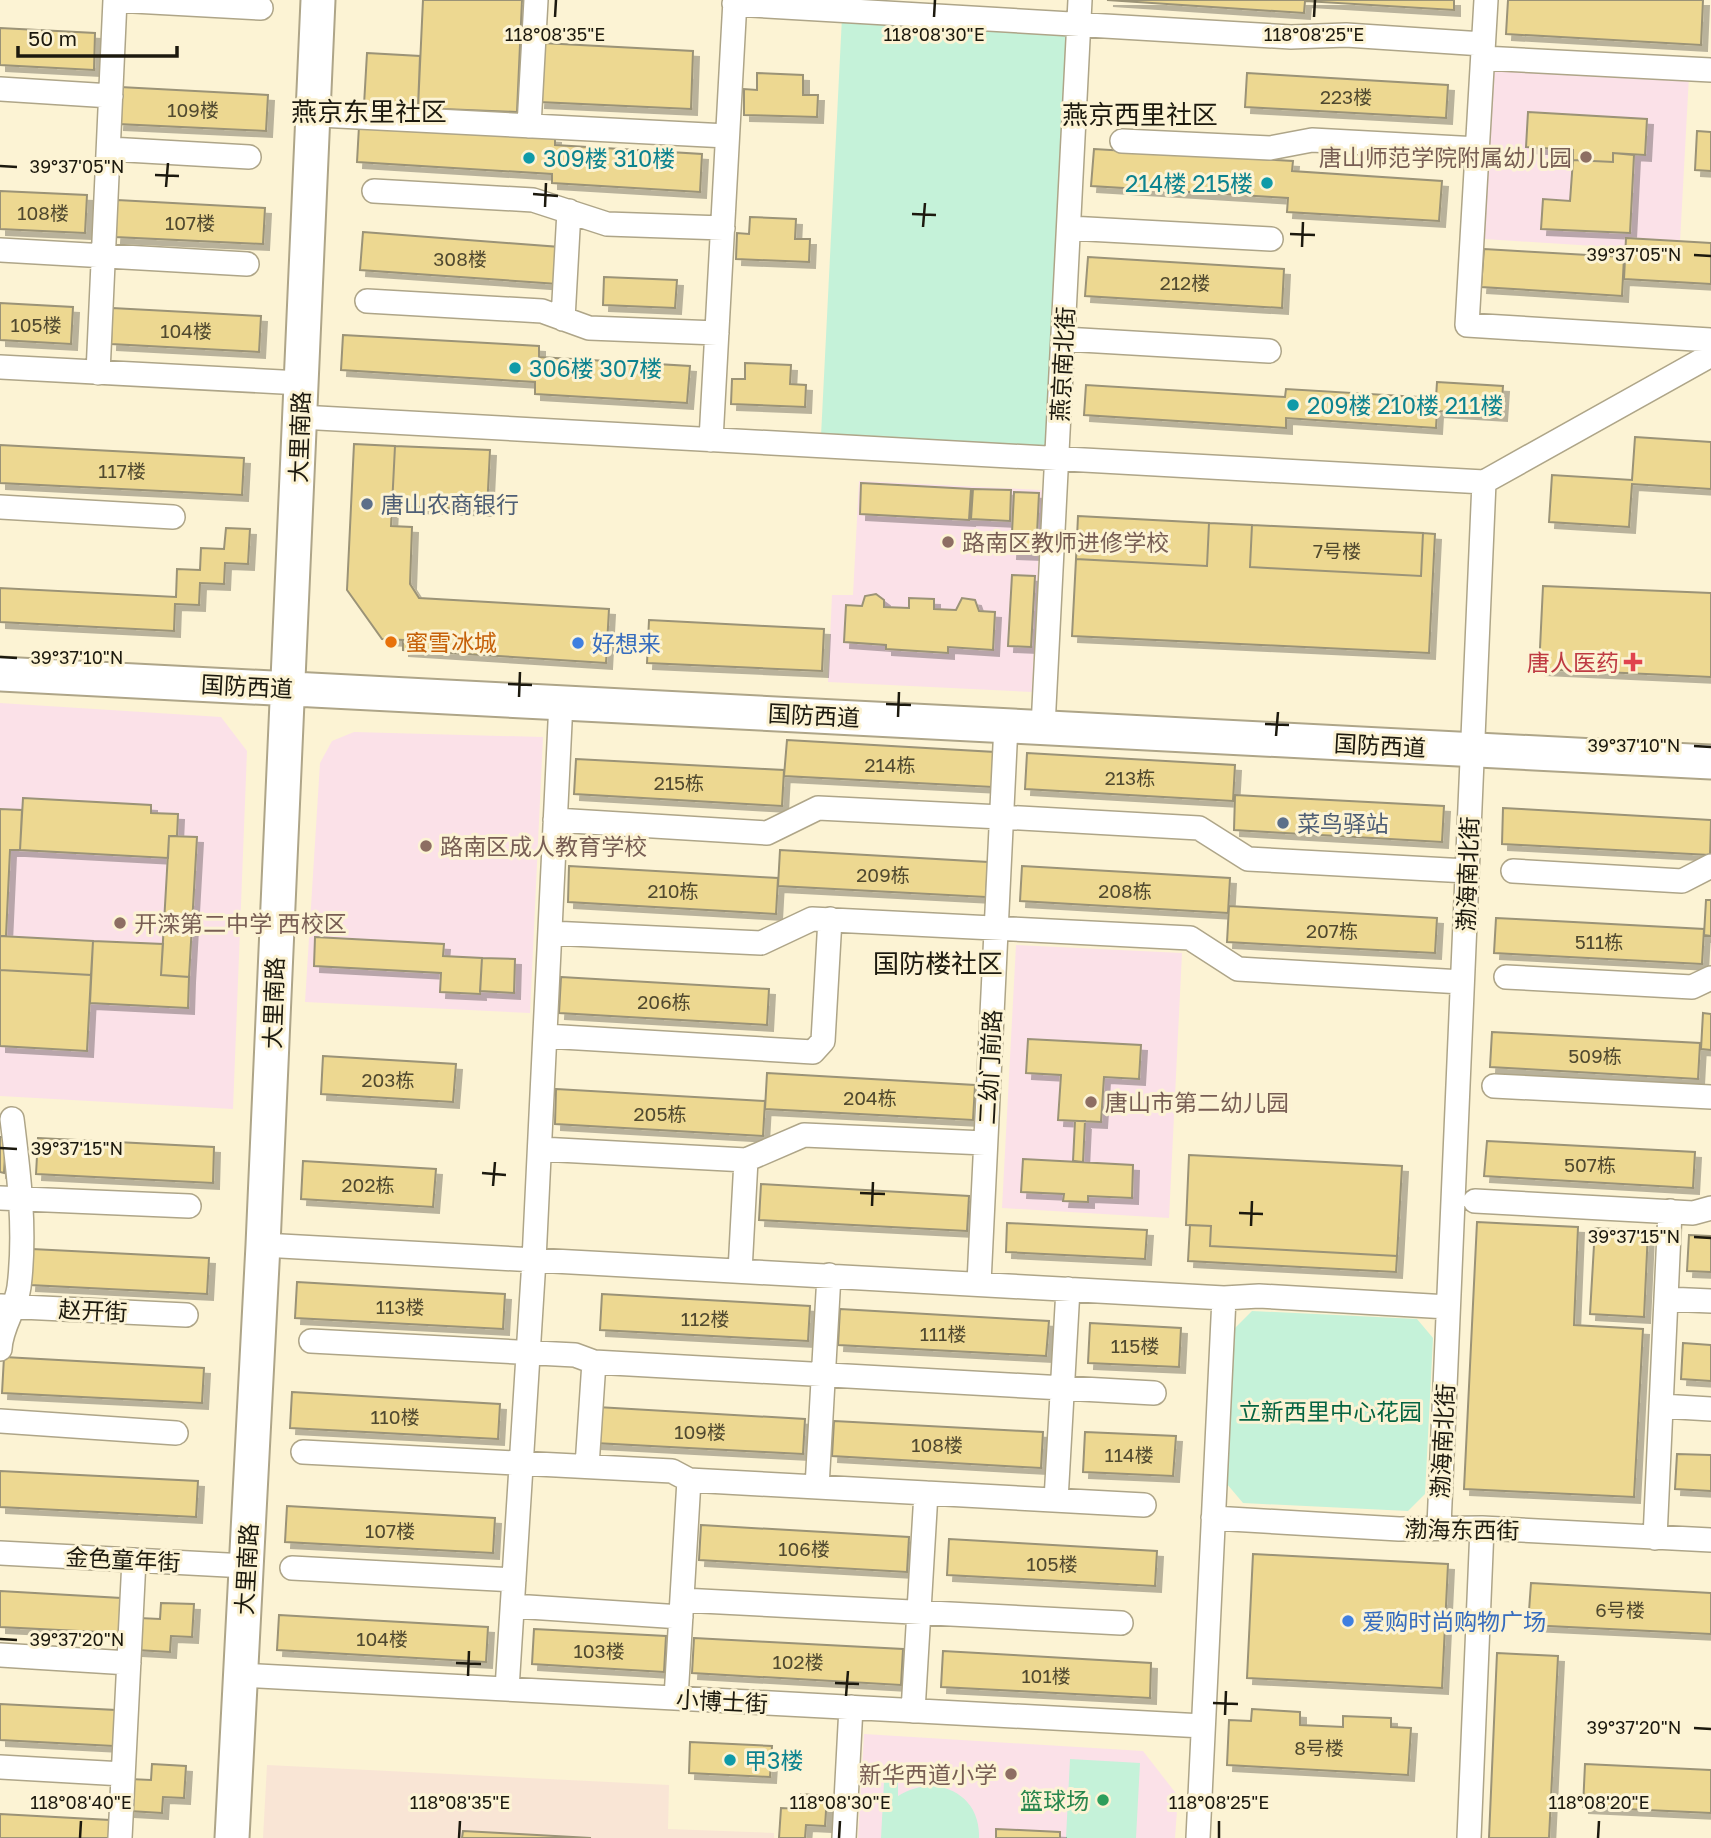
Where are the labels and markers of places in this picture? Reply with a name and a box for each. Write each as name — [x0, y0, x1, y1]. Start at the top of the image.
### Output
place label: 唐山师范学院附属幼儿园 — [1319, 143, 1572, 171]
place label: 309楼 310楼 — [543, 144, 675, 172]
marker: 唐山师范学院附属幼儿园 — [1578, 149, 1594, 165]
marker: 309楼 310楼 — [521, 150, 537, 166]
place label: 214楼 215楼 — [1125, 169, 1253, 197]
marker: 214楼 215楼 — [1259, 175, 1275, 191]
place label: 306楼 307楼 — [529, 354, 662, 382]
marker: 306楼 307楼 — [507, 360, 523, 376]
place label: 209楼 210楼 211楼 — [1307, 391, 1503, 419]
marker: 209楼 210楼 211楼 — [1285, 397, 1301, 413]
place label: 唐山农商银行 — [381, 490, 519, 518]
marker: 唐山农商银行 — [359, 496, 375, 512]
place label: 路南区教师进修学校 — [962, 528, 1169, 556]
marker: 路南区教师进修学校 — [940, 534, 956, 550]
place label: 蜜雪冰城 — [405, 628, 497, 656]
place label: 好想来 — [592, 629, 661, 657]
marker: 蜜雪冰城 — [383, 634, 399, 650]
marker: 好想来 — [570, 635, 586, 651]
place label: 唐人医药 — [1527, 648, 1619, 676]
marker: 唐人医药 — [1625, 654, 1641, 670]
place label: 菜鸟驿站 — [1297, 809, 1389, 837]
marker: 菜鸟驿站 — [1275, 815, 1291, 831]
place label: 路南区成人教育学校 — [440, 832, 647, 860]
marker: 路南区成人教育学校 — [418, 838, 434, 854]
place label: 开滦第二中学 西校区 — [134, 909, 347, 937]
marker: 开滦第二中学 西校区 — [112, 915, 128, 931]
place label: 唐山市第二幼儿园 — [1105, 1088, 1289, 1116]
marker: 唐山市第二幼儿园 — [1083, 1094, 1099, 1110]
place label: 爱购时尚购物广场 — [1362, 1607, 1546, 1635]
marker: 爱购时尚购物广场 — [1340, 1613, 1356, 1629]
place label: 甲3楼 — [744, 1746, 803, 1774]
marker: 甲3楼 — [722, 1752, 738, 1768]
place label: 新华西道小学 — [859, 1760, 997, 1788]
marker: 新华西道小学 — [1003, 1766, 1019, 1782]
place label: 篮球场 — [1020, 1786, 1089, 1814]
marker: 篮球场 — [1095, 1792, 1111, 1808]

